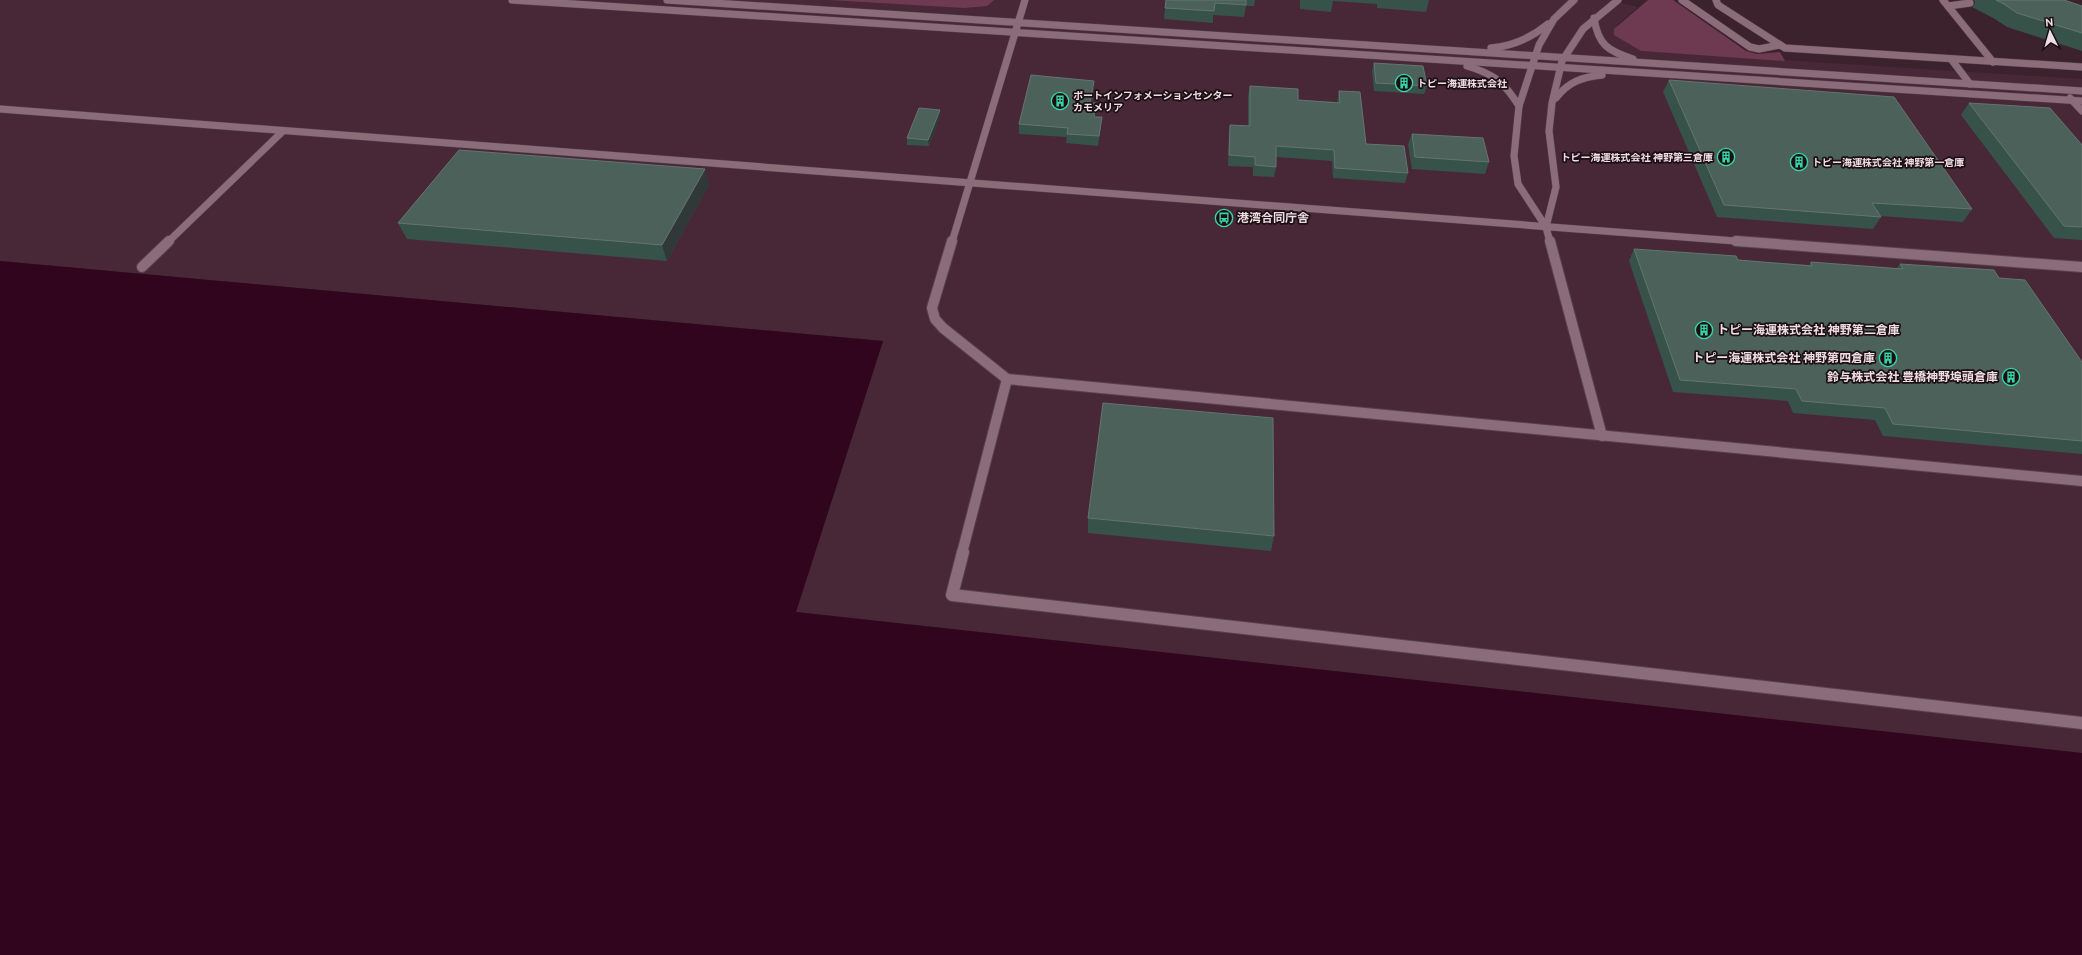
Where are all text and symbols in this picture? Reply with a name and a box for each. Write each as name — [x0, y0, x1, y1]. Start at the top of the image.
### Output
north arrow — [2030, 12, 2070, 52]
text: N — [2045, 16, 2054, 28]
building icon: トピー海運株式会社 — [1394, 73, 1414, 93]
place label: トピー海運株式会社 — [1417, 78, 1508, 89]
place label: ポートインフォメーションセンター カモメリア — [1073, 90, 1233, 113]
building icon: ポートインフォメーションセンター カモメリア — [1050, 91, 1070, 111]
building icon: トピー海運株式会社 神野第三倉庫 — [1716, 147, 1736, 167]
place label: トピー海運株式会社 神野第三倉庫 — [1561, 152, 1713, 163]
building icon: トピー海運株式会社 神野第一倉庫 — [1789, 152, 1809, 172]
place label: トピー海運株式会社 神野第一倉庫 — [1812, 157, 1964, 168]
bus stop icon: 港湾合同庁舎 — [1214, 208, 1234, 228]
place label: 港湾合同庁舎 — [1237, 211, 1309, 224]
building icon: トピー海運株式会社 神野第二倉庫 — [1694, 320, 1714, 340]
place label: トピー海運株式会社 神野第二倉庫 — [1717, 323, 1900, 336]
building icon: トピー海運株式会社 神野第四倉庫 — [1878, 348, 1898, 368]
place label: トピー海運株式会社 神野第四倉庫 — [1692, 351, 1875, 364]
building icon: 鈴与株式会社 豊橋神野埠頭倉庫 — [2001, 367, 2021, 387]
place label: 鈴与株式会社 豊橋神野埠頭倉庫 — [1826, 370, 1998, 383]

